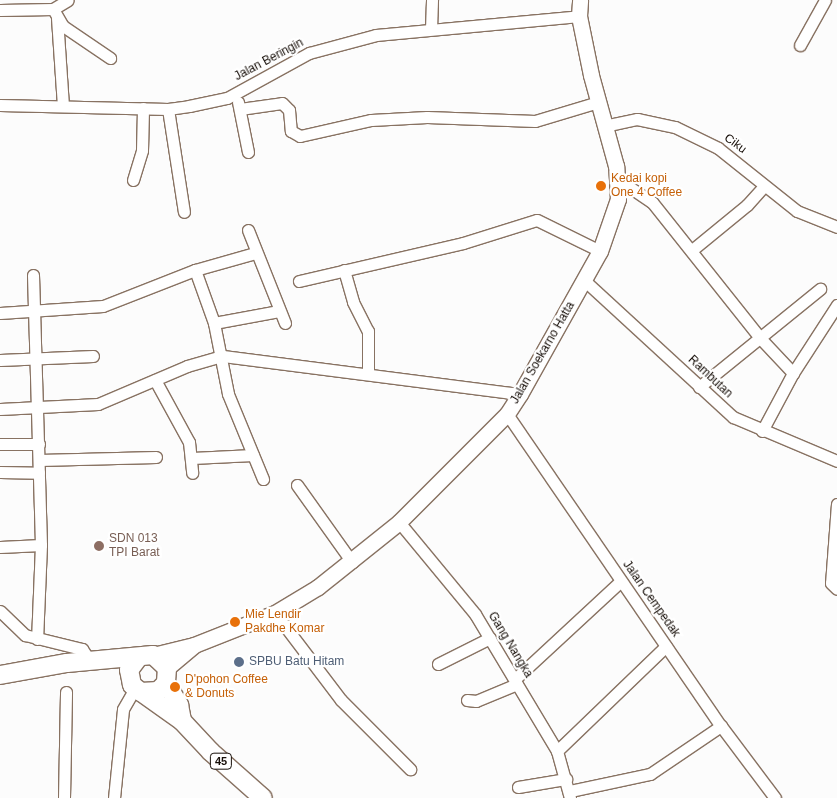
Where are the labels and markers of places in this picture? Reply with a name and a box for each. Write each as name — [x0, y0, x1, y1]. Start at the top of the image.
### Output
place label: Kedai kopi One 4 Coffee — [611, 172, 682, 200]
marker: Kedai kopi One 4 Coffee — [595, 180, 607, 192]
place label: SDN 013 TPI Barat — [109, 532, 160, 560]
marker: SDN 013 TPI Barat — [93, 540, 105, 552]
place label: Mie Lendir Pakdhe Komar — [245, 608, 324, 636]
marker: Mie Lendir Pakdhe Komar — [229, 616, 241, 628]
place label: SPBU Batu Hitam — [249, 655, 344, 669]
marker: SPBU Batu Hitam — [233, 656, 245, 668]
place label: D'pohon Coffee & Donuts — [185, 673, 268, 701]
marker: D'pohon Coffee & Donuts — [169, 681, 181, 693]

